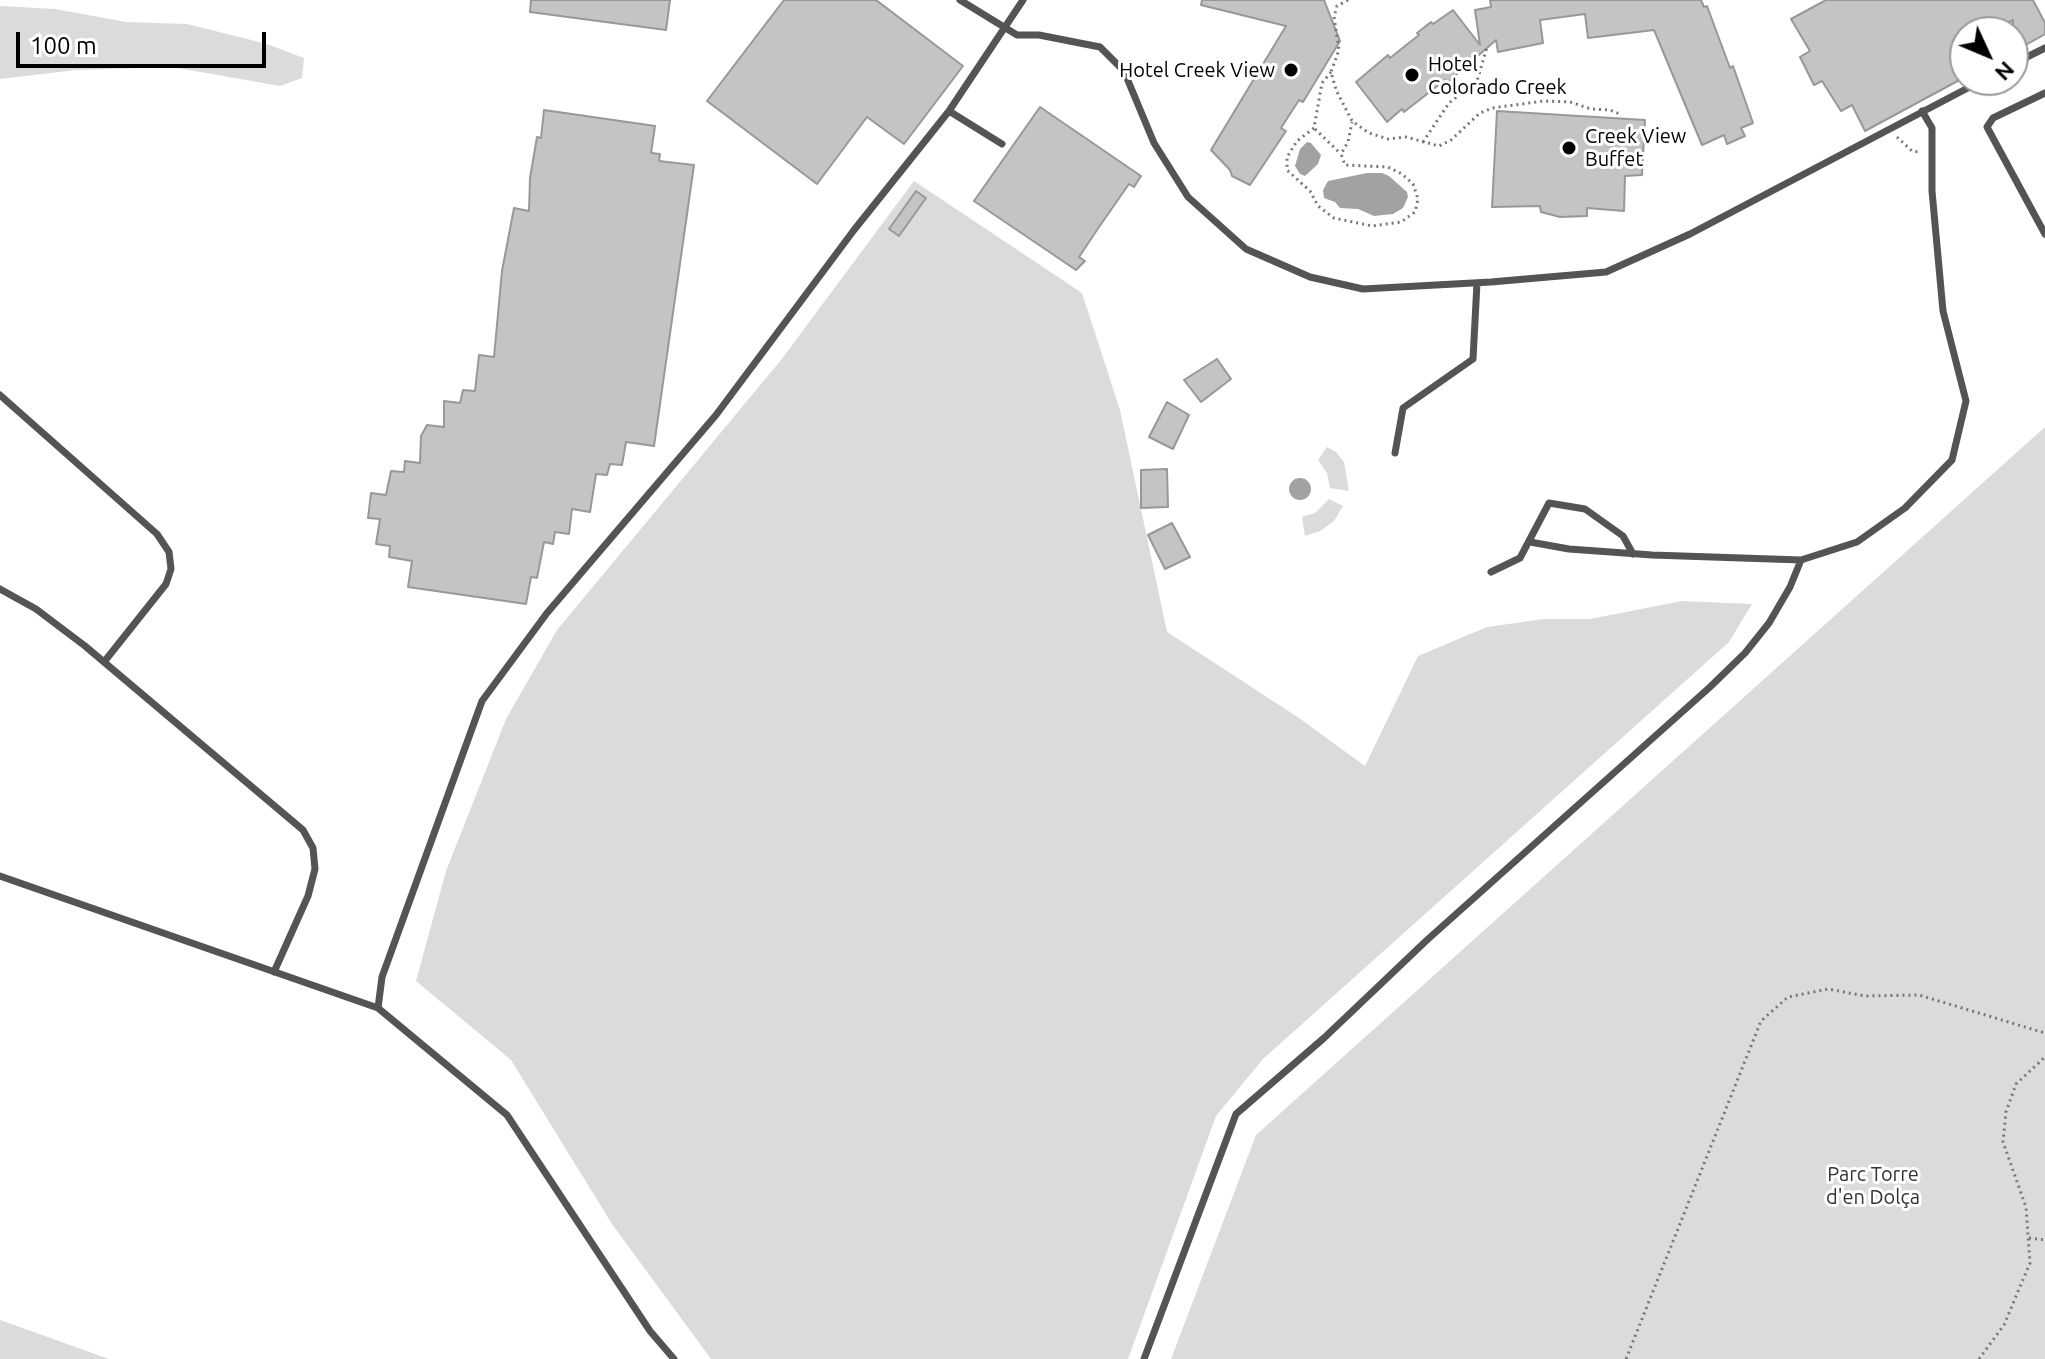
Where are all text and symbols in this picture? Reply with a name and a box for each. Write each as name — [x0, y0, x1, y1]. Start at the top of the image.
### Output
scale bar — [20, 16, 270, 66]
north arrow — [1949, 16, 2029, 96]
text: 100 m — [30, 32, 97, 59]
place label: Hotel Colorado Creek — [1428, 52, 1567, 99]
text: N — [1990, 57, 2020, 86]
place label: Hotel Creek View — [1119, 58, 1275, 82]
marker: Hotel Creek View — [1282, 61, 1300, 79]
marker: Hotel Colorado Creek — [1403, 66, 1421, 84]
place label: Creek View Buffet — [1585, 124, 1686, 171]
marker: Creek View Buffet — [1560, 139, 1578, 157]
park label: Parc Torre d'en Dolça — [1826, 1162, 1920, 1209]

